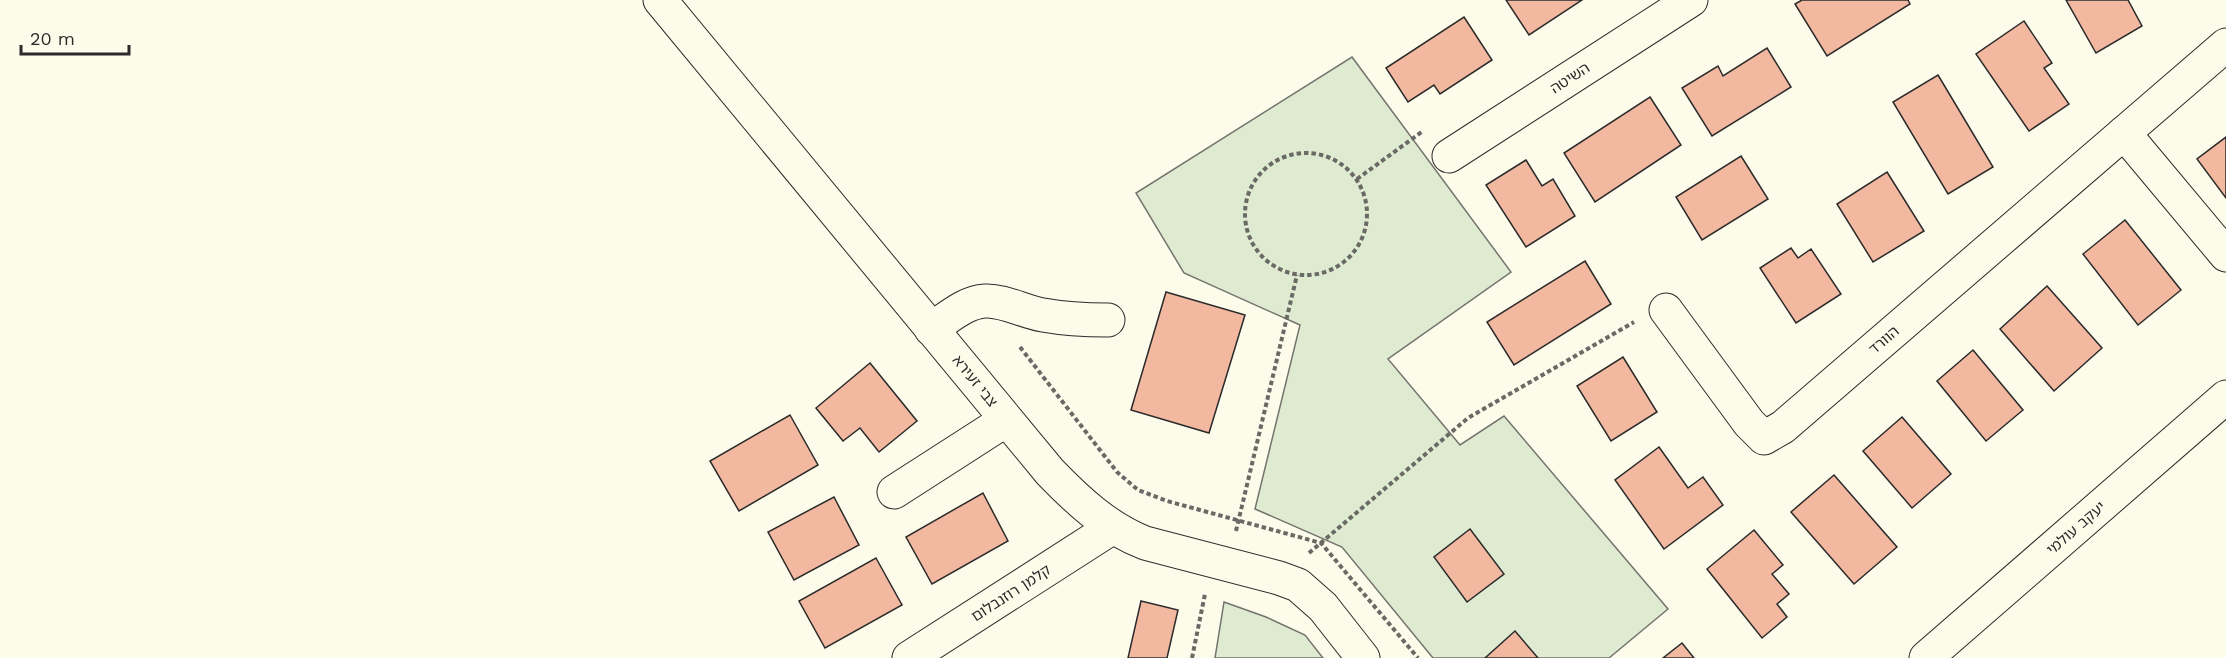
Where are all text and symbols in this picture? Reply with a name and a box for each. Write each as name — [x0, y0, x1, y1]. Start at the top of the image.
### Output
scale bar — [21, 18, 129, 56]
text: 20 m — [30, 28, 75, 49]
street label: השיטה — [1547, 59, 1593, 97]
street label: הוורד — [1865, 322, 1903, 358]
street label: צבי זעירא — [949, 351, 1001, 411]
street label: יעקב עולמי — [2043, 498, 2109, 558]
street label: קלמן רוזנבלום — [968, 561, 1054, 625]

